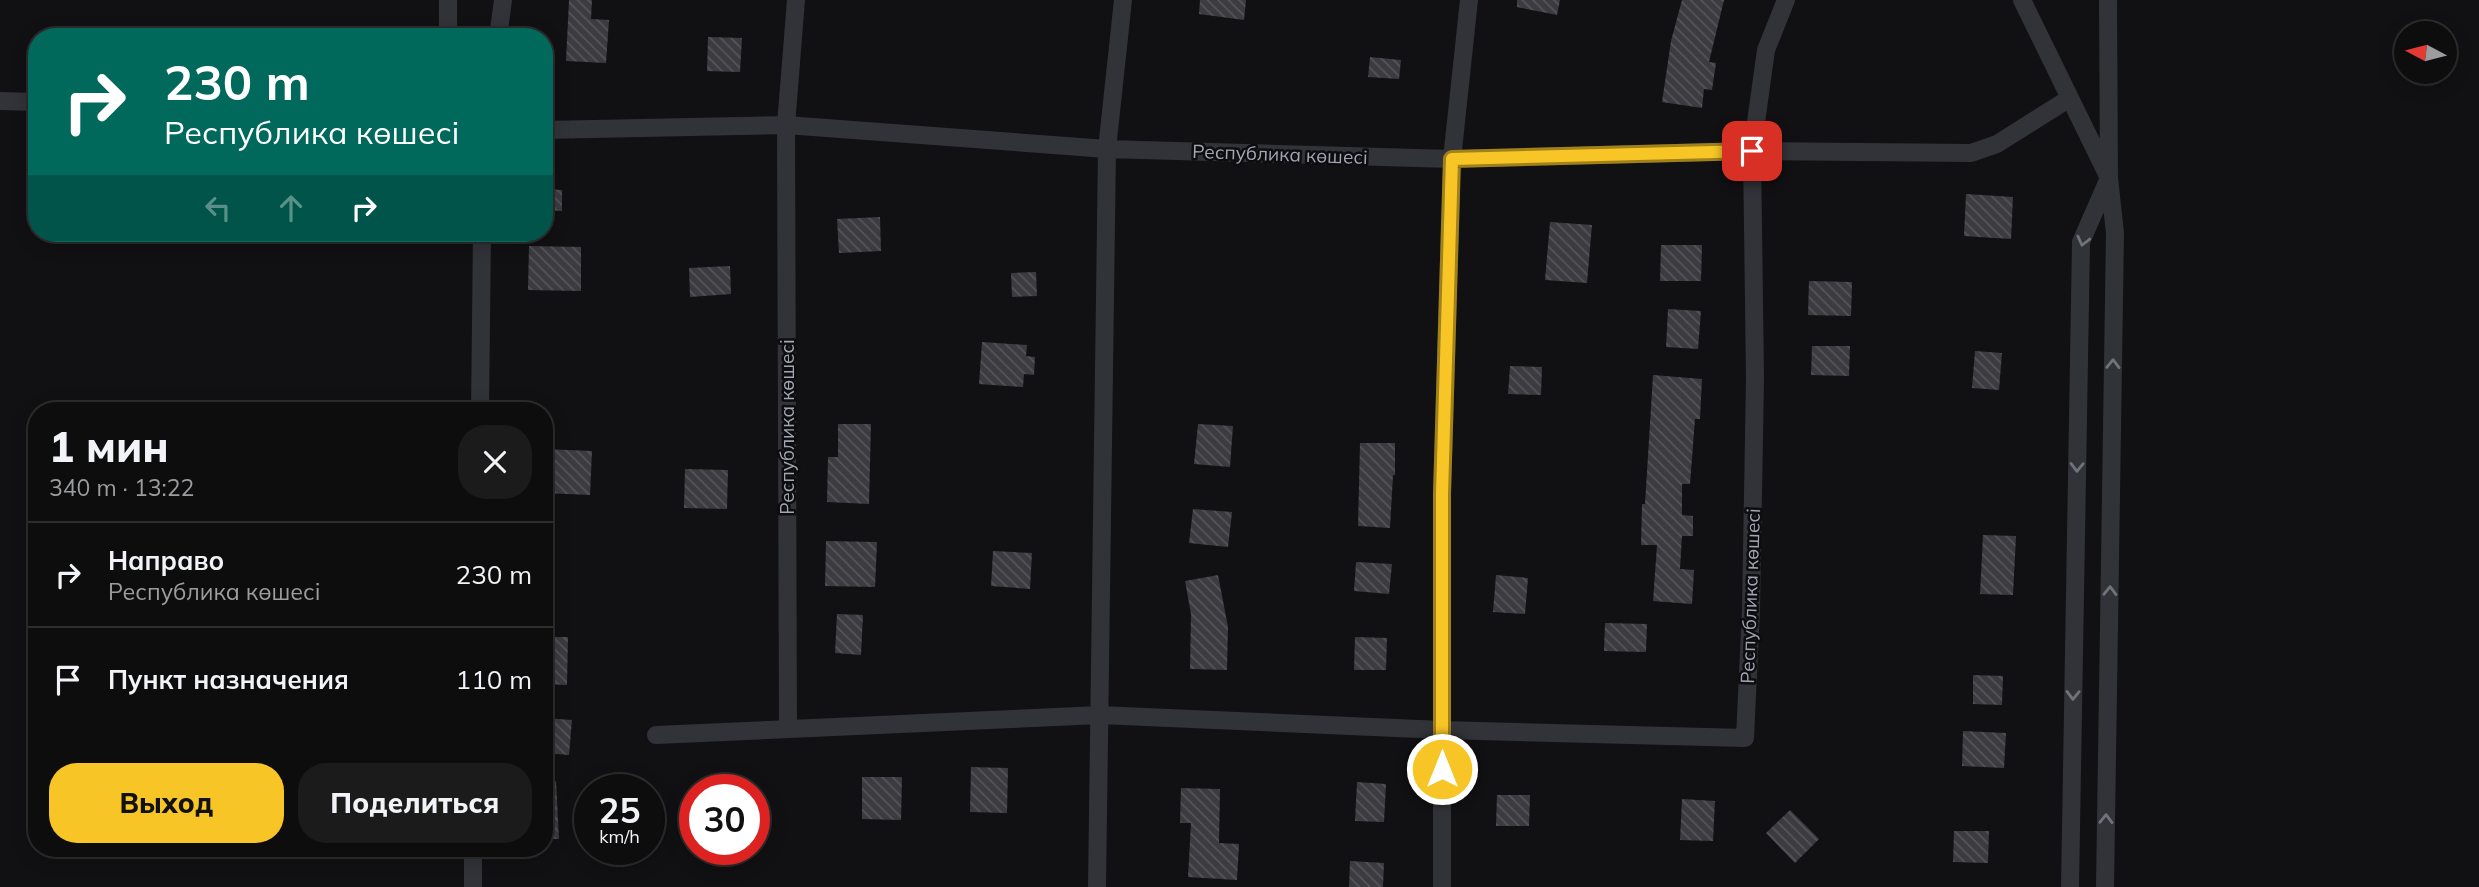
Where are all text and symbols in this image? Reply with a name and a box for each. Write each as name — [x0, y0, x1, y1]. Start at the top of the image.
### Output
north arrow — [2394, 21, 2457, 84]
map controls — [2394, 21, 2457, 84]
text: 230 m — [164, 51, 310, 112]
icon: right — [49, 56, 140, 147]
text: Республика көшесі — [164, 112, 460, 152]
pin — [1722, 121, 1782, 181]
icon: arrive — [1733, 132, 1771, 170]
street label: Республика көшесі — [1192, 139, 1368, 169]
icon: left — [199, 189, 237, 227]
icon: ahead — [272, 189, 310, 227]
icon: right — [345, 189, 383, 227]
one-way arrow — [2077, 234, 2092, 246]
street label: Республика көшесі — [775, 339, 799, 515]
one-way arrow — [2105, 358, 2121, 369]
text: 1 мин — [49, 420, 169, 473]
button: close — [458, 425, 532, 499]
one-way arrow — [2069, 463, 2085, 473]
text: 340 m · 13:22 — [49, 473, 194, 502]
street label: Республика көшесі — [1735, 508, 1765, 684]
text: Направо — [108, 544, 224, 577]
icon: right — [49, 556, 87, 594]
text: 230 m — [456, 558, 532, 591]
text: Республика көшесі — [108, 577, 320, 606]
one-way arrow — [2102, 586, 2118, 596]
icon: arrive — [49, 661, 87, 699]
text: Пункт назначения — [108, 663, 349, 696]
text: 110 m — [456, 663, 532, 696]
one-way arrow — [2065, 690, 2081, 701]
position arrow — [1405, 732, 1479, 806]
button: Выход — [49, 763, 284, 843]
button: Поделиться — [298, 763, 532, 843]
speed limit sign: 30 — [679, 774, 770, 865]
text: 25 — [598, 788, 641, 832]
one-way arrow — [2099, 813, 2114, 824]
text: km/h — [599, 825, 640, 848]

